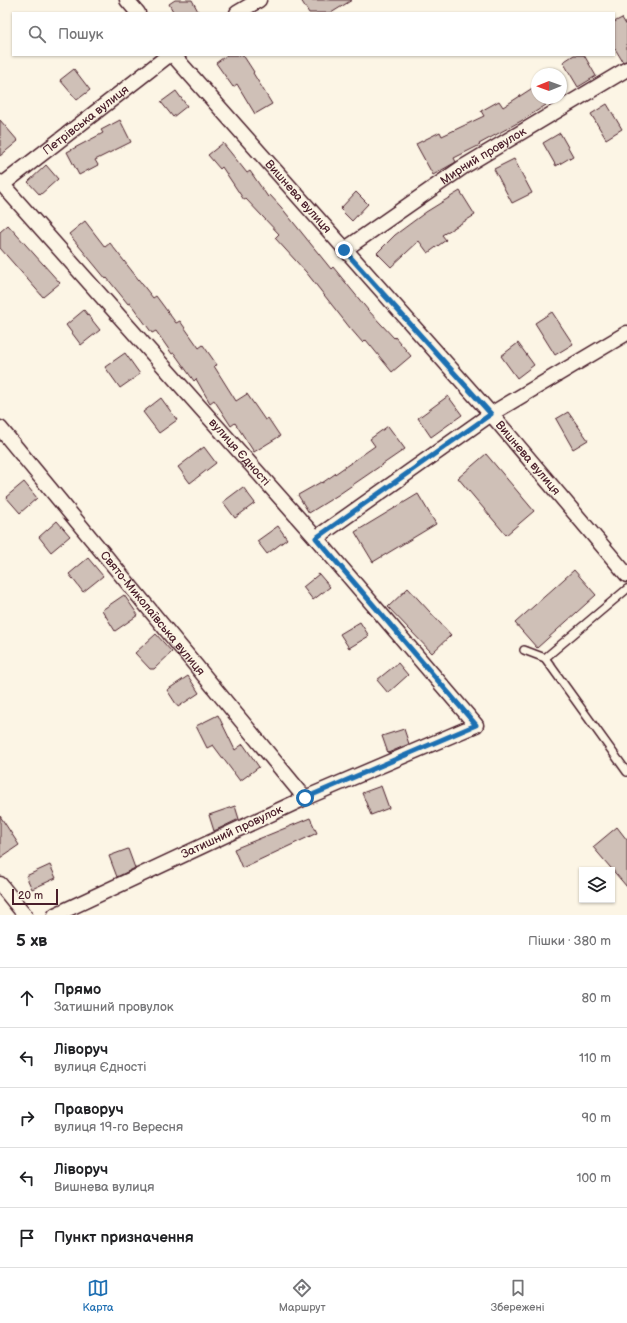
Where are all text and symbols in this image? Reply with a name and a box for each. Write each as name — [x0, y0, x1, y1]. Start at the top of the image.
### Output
search box — [12, 12, 615, 56]
icon: search — [26, 23, 48, 45]
text: Пошук — [58, 25, 104, 44]
north arrow — [531, 68, 567, 104]
street label: Петрівська вулиця — [40, 82, 132, 158]
street label: Мирний провулок — [437, 123, 529, 188]
street label: Вишнева вулиця — [262, 157, 335, 236]
route end — [335, 241, 353, 259]
street label: вулиця Єдності — [206, 415, 274, 489]
street label: Вишнева вулиця — [492, 418, 564, 498]
street label: Свято-Миколаївська вулиця — [97, 548, 209, 679]
route start — [296, 789, 314, 807]
street label: Затишний провулок — [179, 802, 286, 862]
map controls — [579, 867, 615, 903]
button: layers — [579, 867, 615, 903]
scale bar — [12, 887, 58, 906]
text: 20 m — [18, 889, 43, 902]
text: 5 хв — [16, 931, 47, 951]
text: Пішки · 380 m — [528, 933, 611, 949]
text: Прямо — [54, 980, 101, 999]
icon: ahead — [16, 987, 38, 1009]
text: 80 m — [582, 990, 611, 1006]
text: Затишний провулок — [54, 999, 174, 1015]
text: Ліворуч — [54, 1040, 108, 1059]
icon: left — [16, 1047, 38, 1069]
text: 110 m — [579, 1050, 611, 1066]
text: вулиця Єдності — [54, 1059, 146, 1075]
text: Праворуч — [54, 1100, 124, 1119]
icon: right — [16, 1107, 38, 1129]
text: 90 m — [582, 1110, 611, 1126]
text: вулиця 19-го Вересня — [54, 1119, 183, 1135]
text: Ліворуч — [54, 1160, 108, 1179]
icon: left — [16, 1167, 38, 1189]
text: 100 m — [576, 1170, 611, 1186]
text: Вишнева вулиця — [54, 1179, 154, 1195]
icon: arrive — [16, 1227, 38, 1249]
text: Пункт призначення — [54, 1228, 194, 1247]
tab: Карта — [83, 1277, 114, 1314]
tab: Маршрут — [279, 1277, 326, 1314]
tab: Збережені — [491, 1277, 544, 1314]

